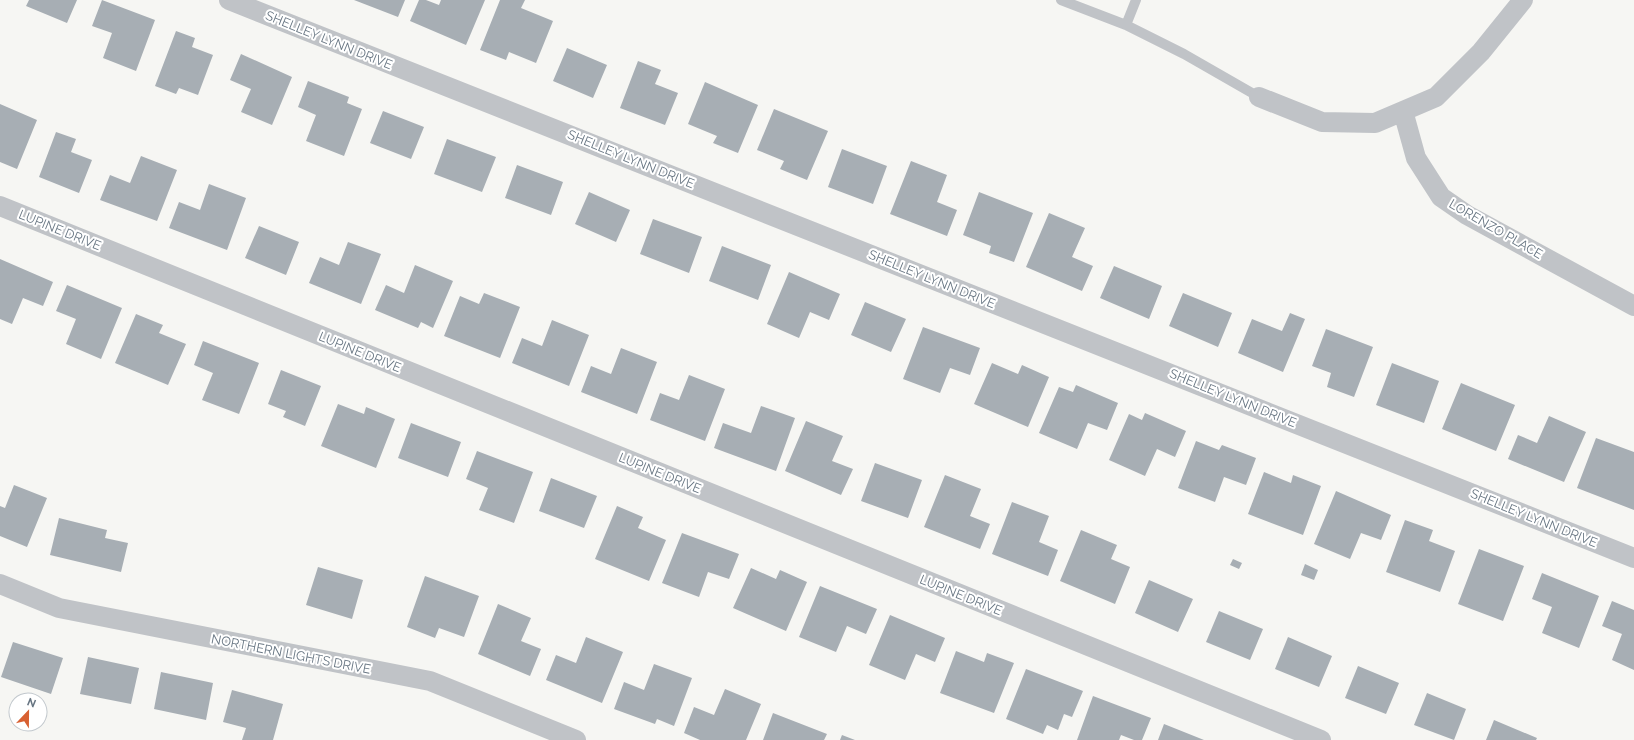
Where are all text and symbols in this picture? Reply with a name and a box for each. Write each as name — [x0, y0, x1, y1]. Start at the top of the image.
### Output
street label: SHELLEY LYNN DRIVE — [263, 8, 395, 72]
street label: SHELLEY LYNN DRIVE — [565, 127, 697, 191]
street label: LORENZO PLACE — [1447, 196, 1545, 262]
street label: LUPINE DRIVE — [17, 207, 103, 253]
street label: SHELLEY LYNN DRIVE — [866, 247, 998, 311]
street label: LUPINE DRIVE — [317, 329, 403, 375]
street label: SHELLEY LYNN DRIVE — [1167, 366, 1299, 430]
street label: LUPINE DRIVE — [617, 450, 703, 496]
street label: SHELLEY LYNN DRIVE — [1468, 486, 1600, 550]
street label: LUPINE DRIVE — [918, 572, 1004, 618]
street label: NORTHERN LIGHTS DRIVE — [210, 631, 372, 677]
north arrow — [8, 692, 48, 732]
text: N — [25, 696, 38, 711]

